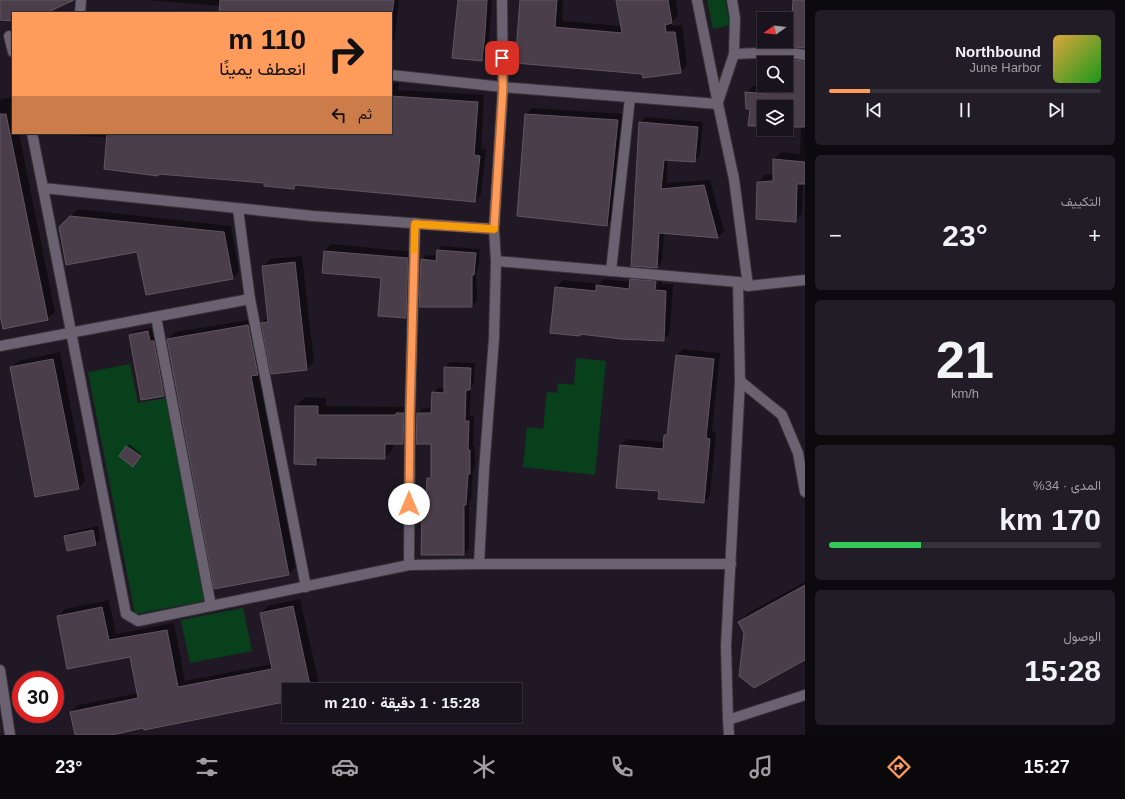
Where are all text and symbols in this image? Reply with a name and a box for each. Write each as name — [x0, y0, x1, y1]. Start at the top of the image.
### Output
north arrow — [757, 12, 793, 48]
map controls — [757, 12, 793, 136]
text: 110 m — [228, 24, 306, 55]
icon: right — [320, 28, 372, 80]
pin — [485, 41, 519, 75]
text: Northbound — [955, 43, 1041, 60]
icon: arrive — [491, 47, 513, 69]
button: search — [757, 56, 793, 92]
text: انعطف يمينًا — [219, 59, 306, 79]
text: June Harbor — [969, 60, 1041, 75]
icon: previous — [863, 99, 885, 121]
icon: pause — [954, 99, 976, 121]
icon: next — [1045, 99, 1067, 121]
button: layers — [757, 100, 793, 136]
icon: left — [328, 104, 350, 126]
text: ثم — [358, 105, 372, 122]
text: التكييف — [1061, 194, 1101, 209]
text: 23° — [942, 219, 988, 252]
text: − — [829, 223, 842, 248]
text: + — [1088, 223, 1101, 248]
text: 21 — [936, 331, 994, 389]
text: km/h — [951, 386, 979, 401]
text: المدى · 34% — [1033, 478, 1101, 493]
position arrow — [388, 483, 430, 525]
text: 170 km — [999, 503, 1101, 536]
text: الوصول — [1063, 629, 1101, 644]
text: 15:28 — [1024, 654, 1101, 687]
speed limit sign: 30 — [12, 671, 64, 723]
text: 15:28 · 1 دقيقة · 210 m — [324, 694, 480, 711]
icon: filters — [193, 753, 221, 781]
icon: car — [331, 753, 359, 781]
icon: climate — [470, 753, 498, 781]
icon: phone — [608, 753, 636, 781]
icon: music — [747, 753, 775, 781]
icon: directions — [885, 753, 913, 781]
text: 23° — [55, 757, 83, 777]
text: 15:27 — [1024, 757, 1070, 777]

